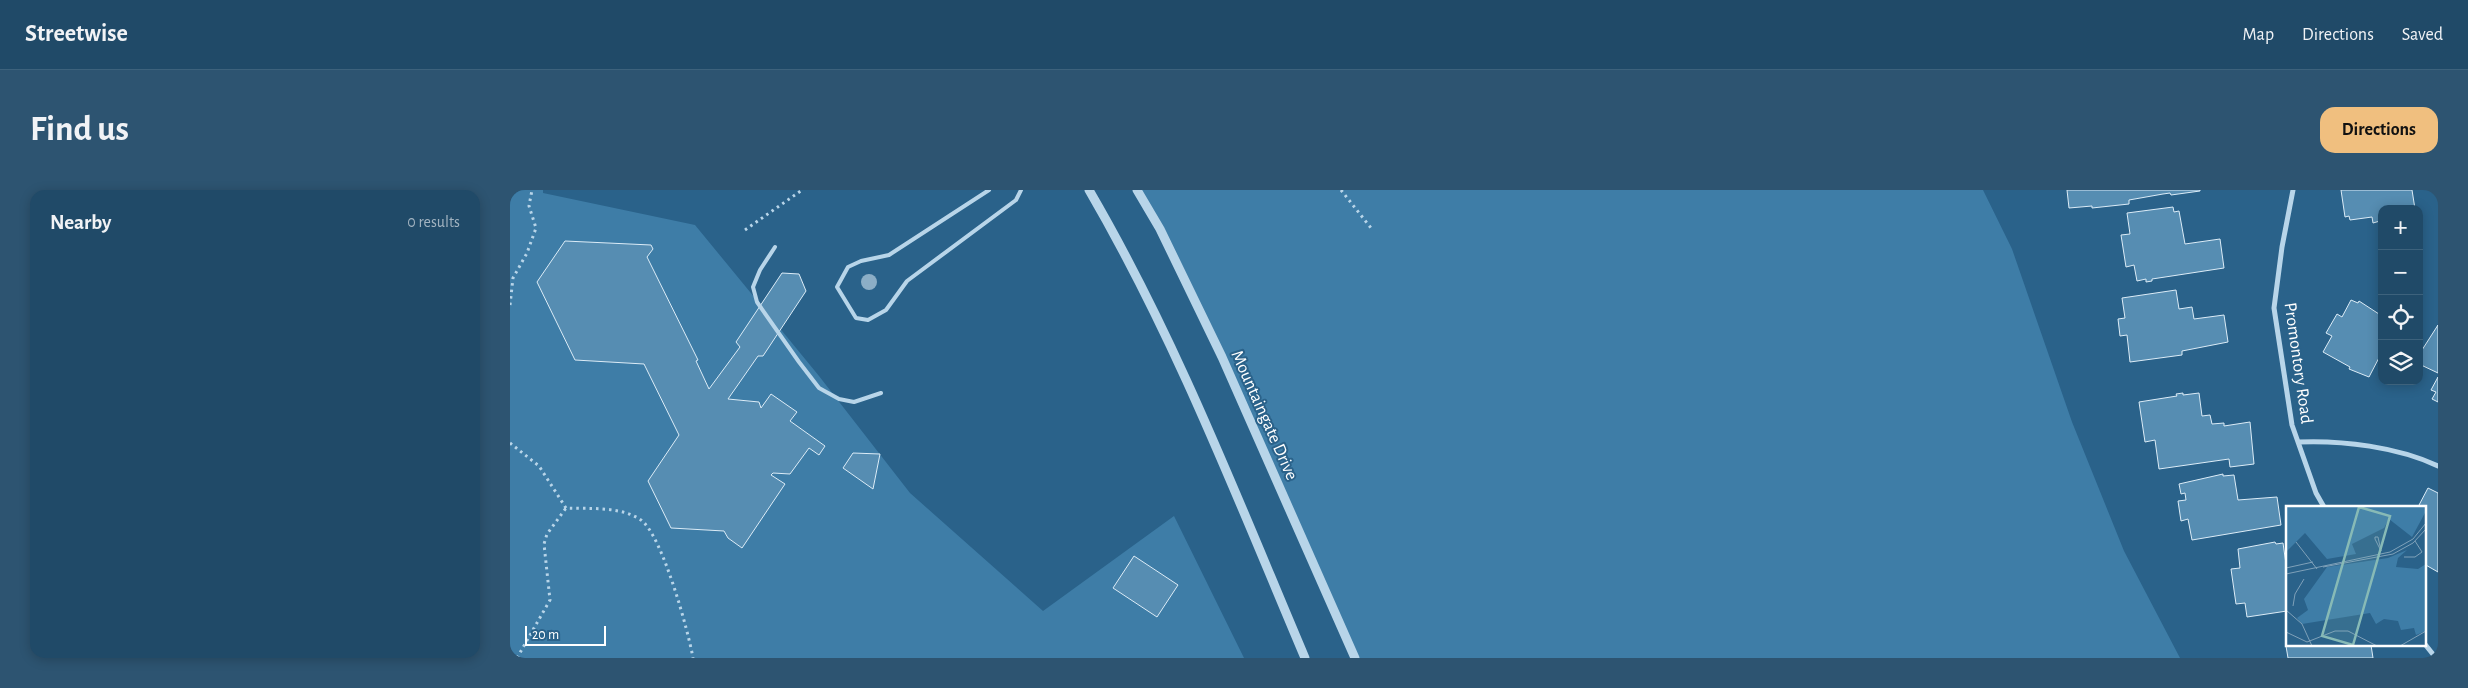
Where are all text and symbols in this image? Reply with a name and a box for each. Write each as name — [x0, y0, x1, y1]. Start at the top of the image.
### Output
text: Streetwise — [25, 22, 128, 46]
text: Map — [2243, 26, 2274, 44]
text: Directions — [2302, 26, 2374, 44]
text: Saved — [2402, 26, 2443, 44]
button: Directions — [2320, 107, 2438, 153]
text: Find us — [30, 112, 129, 147]
map controls — [2378, 205, 2423, 385]
button: + — [2378, 205, 2423, 250]
text: Nearby — [50, 212, 111, 233]
text: 0 results — [407, 214, 460, 230]
button: − — [2378, 250, 2423, 295]
button: locate — [2378, 295, 2423, 340]
street label: Promontory Road — [2281, 301, 2315, 425]
button: layers — [2378, 340, 2423, 385]
street label: Mountaingate Drive — [1227, 348, 1301, 483]
inset map — [2286, 506, 2426, 646]
scale bar — [525, 623, 606, 646]
text: 20 m — [532, 628, 559, 642]

